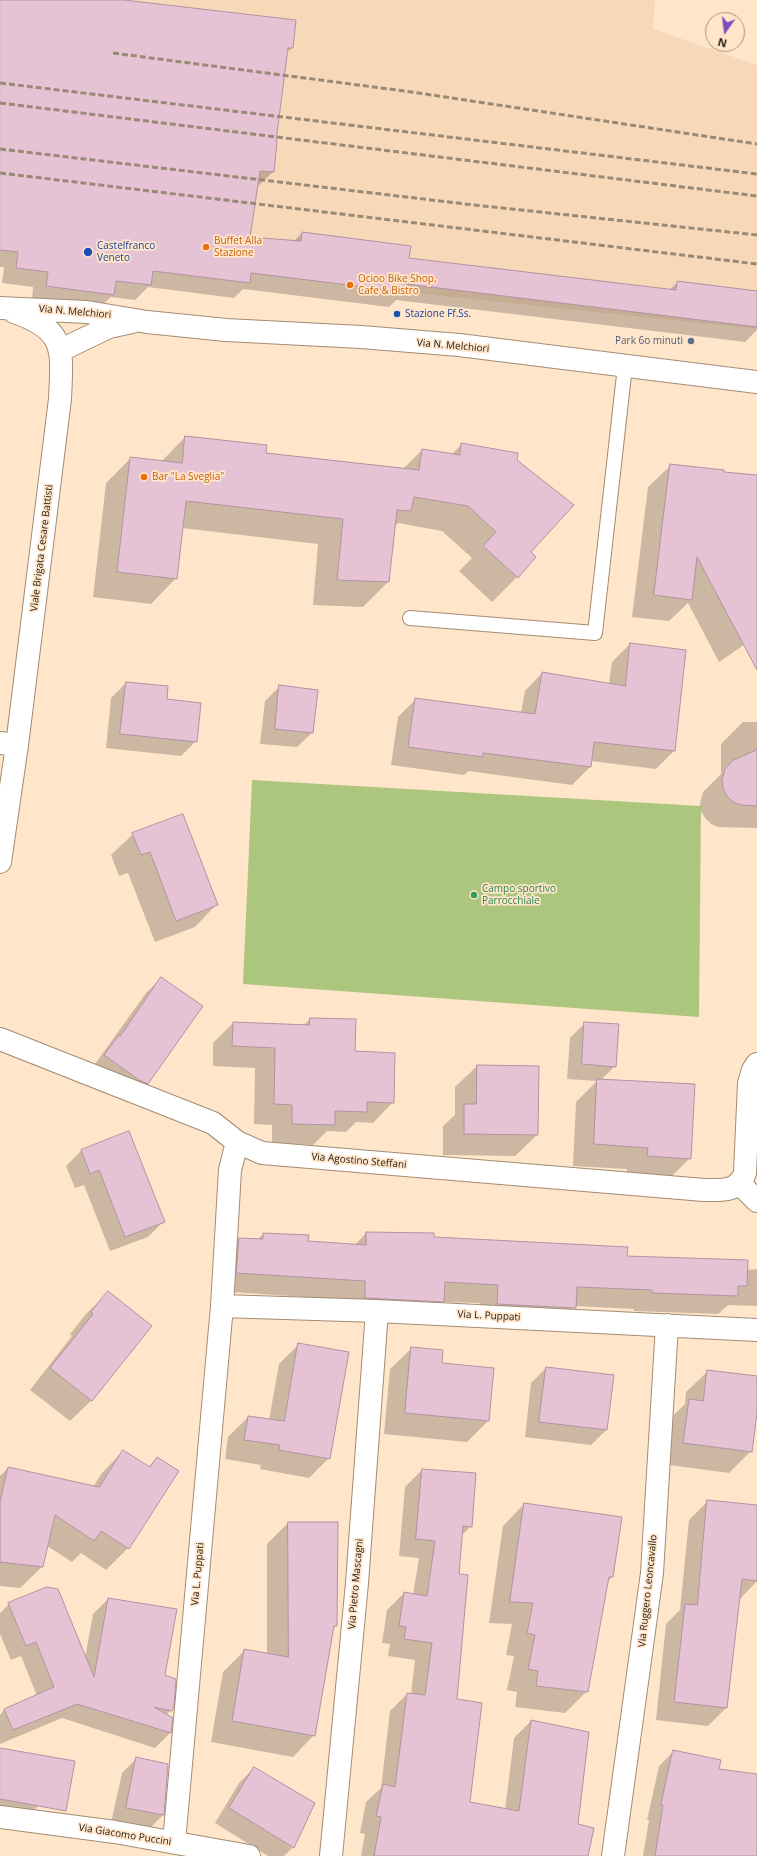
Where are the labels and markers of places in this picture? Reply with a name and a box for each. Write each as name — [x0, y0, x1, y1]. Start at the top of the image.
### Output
place label: Buffet Alla Stazione — [214, 235, 262, 258]
place label: Castelfranco Veneto — [97, 240, 155, 264]
marker: Buffet Alla Stazione — [201, 242, 211, 252]
marker: Castelfranco Veneto — [82, 246, 94, 258]
place label: Ocioo Bike Shop, Cafe & Bistro — [358, 273, 437, 296]
marker: Ocioo Bike Shop, Cafe & Bistro — [345, 280, 355, 290]
place label: Stazione Ff.Ss. — [405, 308, 471, 320]
marker: Stazione Ff.Ss. — [392, 309, 402, 319]
place label: Park 6o minuti — [615, 335, 683, 347]
marker: Park 6o minuti — [686, 336, 696, 346]
place label: Bar "La Sveglia" — [152, 471, 224, 483]
marker: Bar "La Sveglia" — [139, 472, 149, 482]
place label: Campo sportivo Parrocchiale — [482, 883, 556, 906]
marker: Campo sportivo Parrocchiale — [469, 890, 479, 900]

